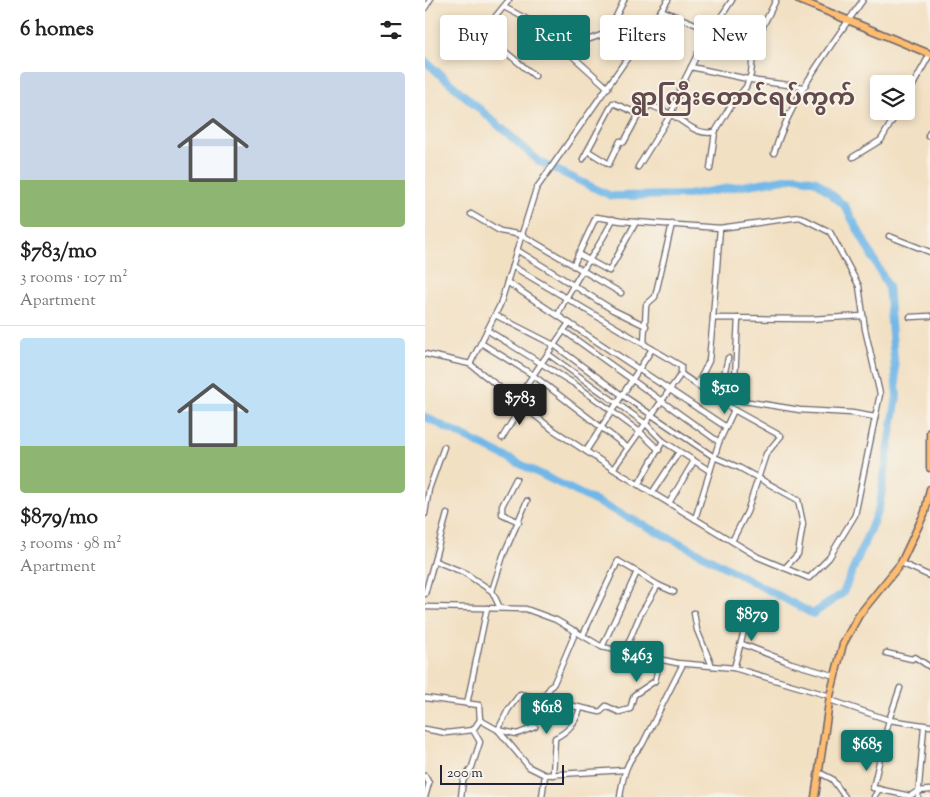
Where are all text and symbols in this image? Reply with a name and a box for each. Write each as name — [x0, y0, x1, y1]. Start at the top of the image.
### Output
text: 6 homes — [20, 15, 94, 45]
chip: Buy — [440, 15, 507, 60]
chip: Rent — [517, 15, 590, 60]
chip: Filters — [600, 15, 684, 60]
chip: New — [694, 15, 766, 60]
icon: filters — [377, 16, 405, 44]
map controls — [870, 75, 915, 120]
button: layers — [870, 75, 915, 120]
district label: ရွာကြီးတောင်ရပ်ကွက် — [631, 81, 855, 116]
icon: home — [168, 105, 258, 195]
text: $783/mo — [20, 237, 97, 267]
text: 3 rooms · 107 m² — [20, 267, 128, 290]
text: Apartment — [20, 290, 96, 313]
icon: home — [168, 370, 258, 460]
pin: $510 — [695, 372, 755, 415]
text: $510 — [711, 377, 739, 400]
pin: $783 — [490, 384, 550, 426]
text: $783 — [504, 388, 536, 411]
text: $879/mo — [20, 503, 98, 533]
text: 3 rooms · 98 m² — [20, 533, 122, 556]
text: Apartment — [20, 556, 96, 579]
pin: $879 — [722, 600, 782, 642]
text: $879 — [736, 604, 768, 627]
pin: $463 — [607, 640, 667, 683]
text: $463 — [622, 645, 652, 668]
pin: $618 — [517, 692, 577, 735]
text: $618 — [532, 697, 562, 720]
pin: $685 — [837, 730, 897, 772]
text: $685 — [852, 734, 882, 757]
scale bar — [440, 762, 564, 785]
text: 200 m — [447, 764, 483, 784]

